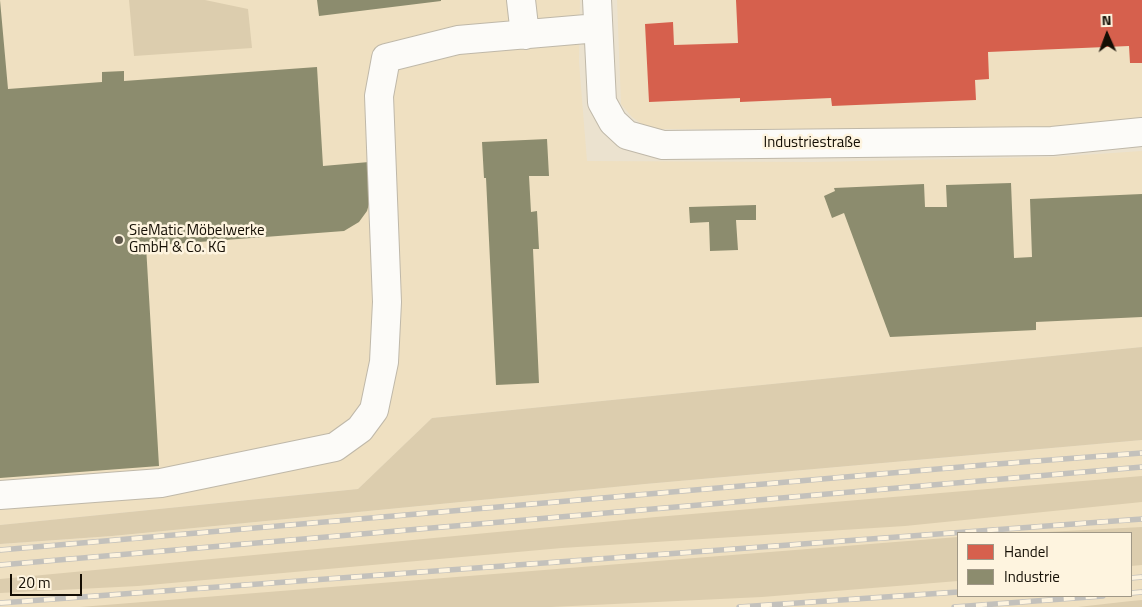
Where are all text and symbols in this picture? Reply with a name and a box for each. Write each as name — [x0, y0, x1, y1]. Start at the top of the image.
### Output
text: N — [1101, 9, 1112, 30]
north arrow — [1082, 10, 1132, 60]
street label: Industriestraße — [763, 134, 861, 152]
place label: SieMatic Möbelwerke GmbH & Co. KG — [129, 222, 265, 257]
marker: SieMatic Möbelwerke GmbH & Co. KG — [113, 234, 125, 246]
legend — [957, 532, 1132, 597]
text: Handel — [1004, 540, 1049, 563]
scale bar — [12, 564, 85, 596]
text: Industrie — [1004, 565, 1060, 588]
text: 20 m — [18, 571, 51, 594]

